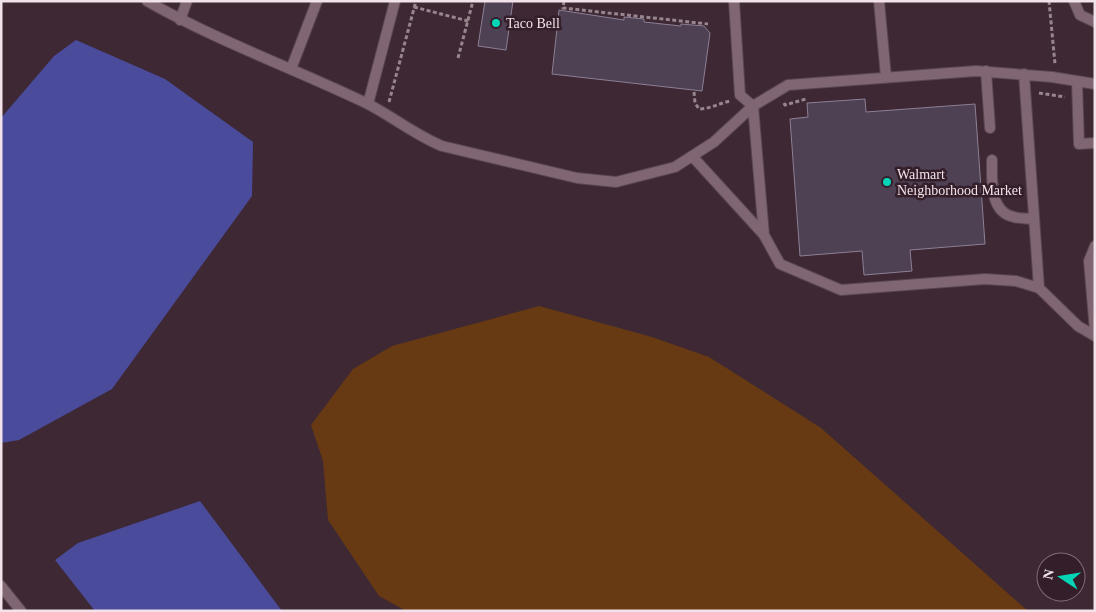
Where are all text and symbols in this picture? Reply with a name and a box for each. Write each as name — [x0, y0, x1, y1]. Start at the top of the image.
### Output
place label: Taco Bell — [506, 16, 560, 31]
marker: Taco Bell — [490, 17, 502, 29]
place label: Walmart Neighborhood Market — [897, 167, 1022, 198]
marker: Walmart Neighborhood Market — [881, 176, 893, 188]
north arrow — [1036, 552, 1086, 602]
text: N — [1040, 568, 1057, 581]

